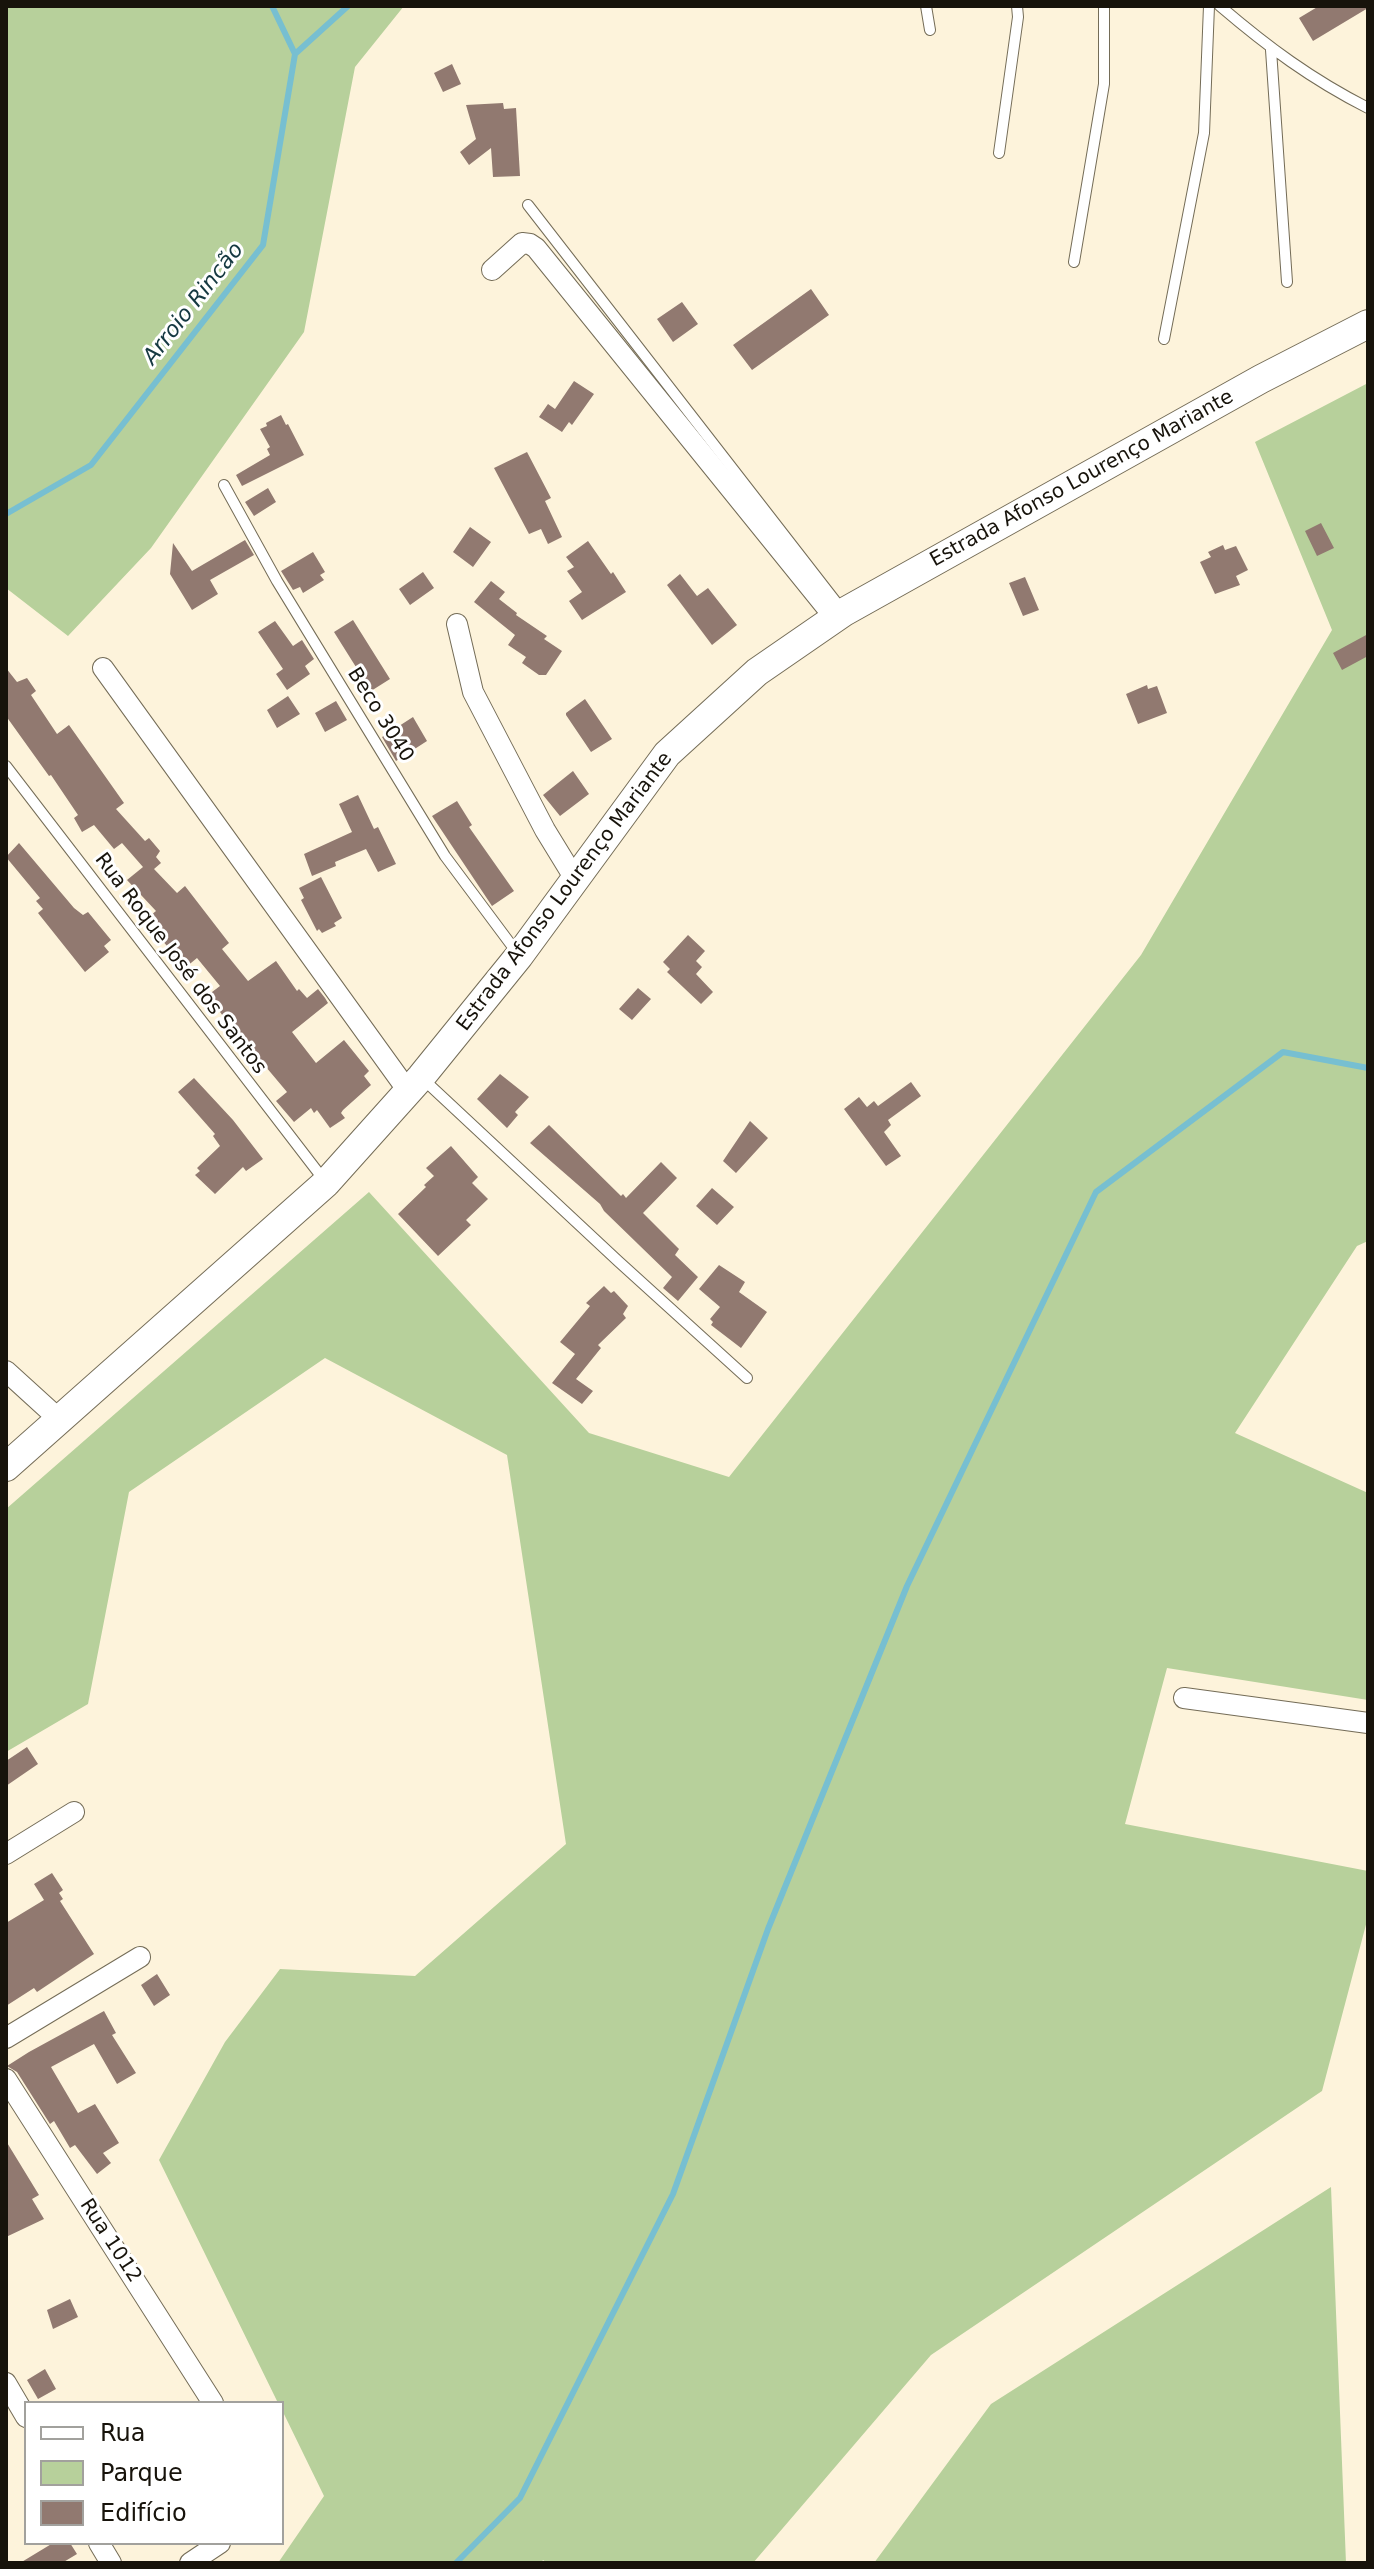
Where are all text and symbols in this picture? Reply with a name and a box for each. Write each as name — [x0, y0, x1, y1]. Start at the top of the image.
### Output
water label: Arroio Rincão — [138, 238, 250, 370]
street label: Estrada Afonso Lourenço Mariante — [926, 385, 1238, 573]
street label: Beco 3040 — [342, 663, 418, 767]
street label: Estrada Afonso Lourenço Mariante — [452, 748, 678, 1036]
street label: Rua Roque José dos Santos — [89, 849, 271, 1079]
street label: Rua 1012 — [74, 2195, 146, 2287]
legend — [24, 2401, 284, 2545]
text: Rua — [100, 2419, 146, 2447]
text: Parque — [100, 2459, 183, 2487]
text: Edifício — [100, 2499, 187, 2527]

